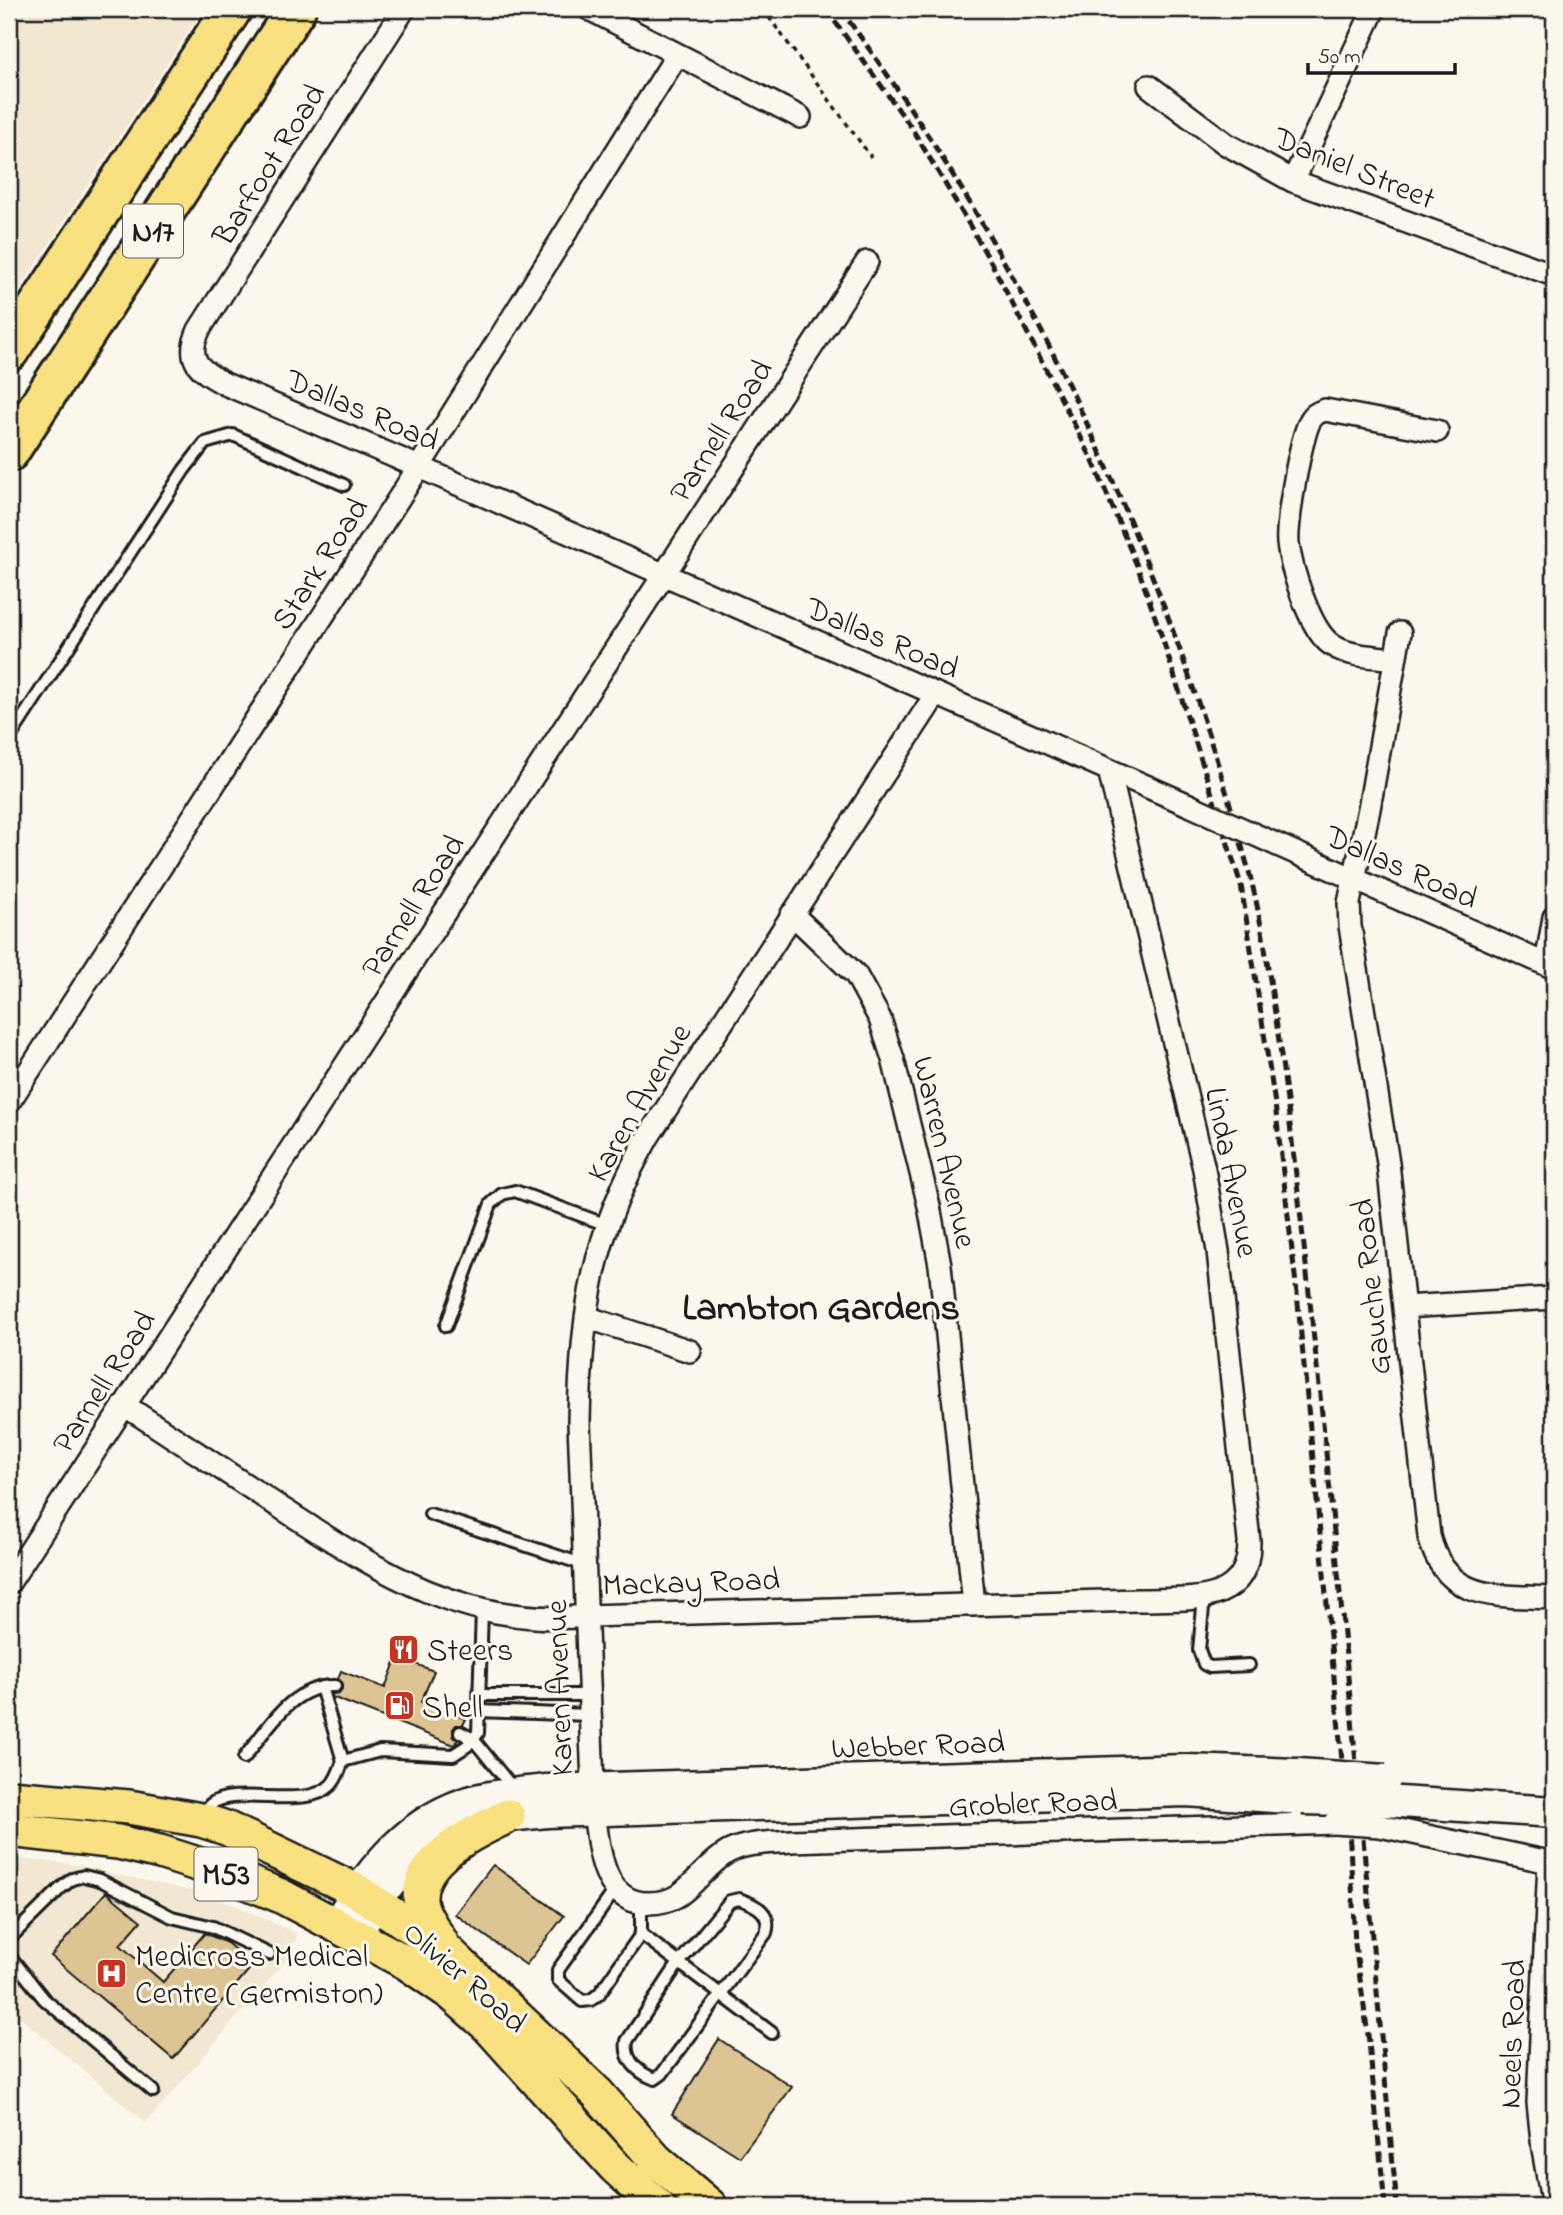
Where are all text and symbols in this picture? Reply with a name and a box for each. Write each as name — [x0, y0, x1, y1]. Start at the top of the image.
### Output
scale bar — [1308, 32, 1454, 76]
text: 50 m — [1318, 43, 1361, 73]
street label: Barfoot Road — [202, 76, 339, 257]
street label: Daniel Street — [1265, 116, 1442, 224]
road number: N17 — [123, 204, 183, 258]
street label: Parnell Road — [659, 351, 787, 513]
street label: Dallas Road — [277, 358, 446, 466]
street label: Stark Road — [261, 489, 383, 641]
street label: Dallas Road — [797, 586, 966, 694]
street label: Dallas Road — [1316, 814, 1484, 924]
street label: Parnell Road — [351, 826, 479, 988]
street label: Karen Avenue — [577, 1015, 706, 1192]
street label: Warren Avenue — [898, 1052, 988, 1254]
street label: Linda Avenue — [1190, 1084, 1269, 1262]
street label: Gauche Road — [1341, 1196, 1406, 1377]
district label: Lambton Gardens — [682, 1282, 960, 1338]
street label: Parnell Road — [42, 1302, 170, 1464]
street label: Mackay Road — [602, 1558, 781, 1611]
street label: Karen Avenue — [535, 1598, 588, 1777]
place label: Steers — [427, 1629, 513, 1676]
restaurant icon: Steers — [387, 1632, 421, 1666]
place label: Shell — [422, 1686, 483, 1733]
fuel station icon: Shell — [382, 1689, 416, 1723]
street label: Webber Road — [830, 1721, 1006, 1774]
street label: Grobler Road — [948, 1779, 1118, 1832]
road number: M53 — [194, 1848, 258, 1900]
street label: Olivier Road — [391, 1911, 537, 2046]
place label: Medicross Medical Centre (Germiston) — [135, 1935, 383, 2019]
hospital icon: Medicross Medical Centre (Germiston) — [95, 1956, 129, 1990]
street label: Neels Road — [1488, 1959, 1541, 2110]

